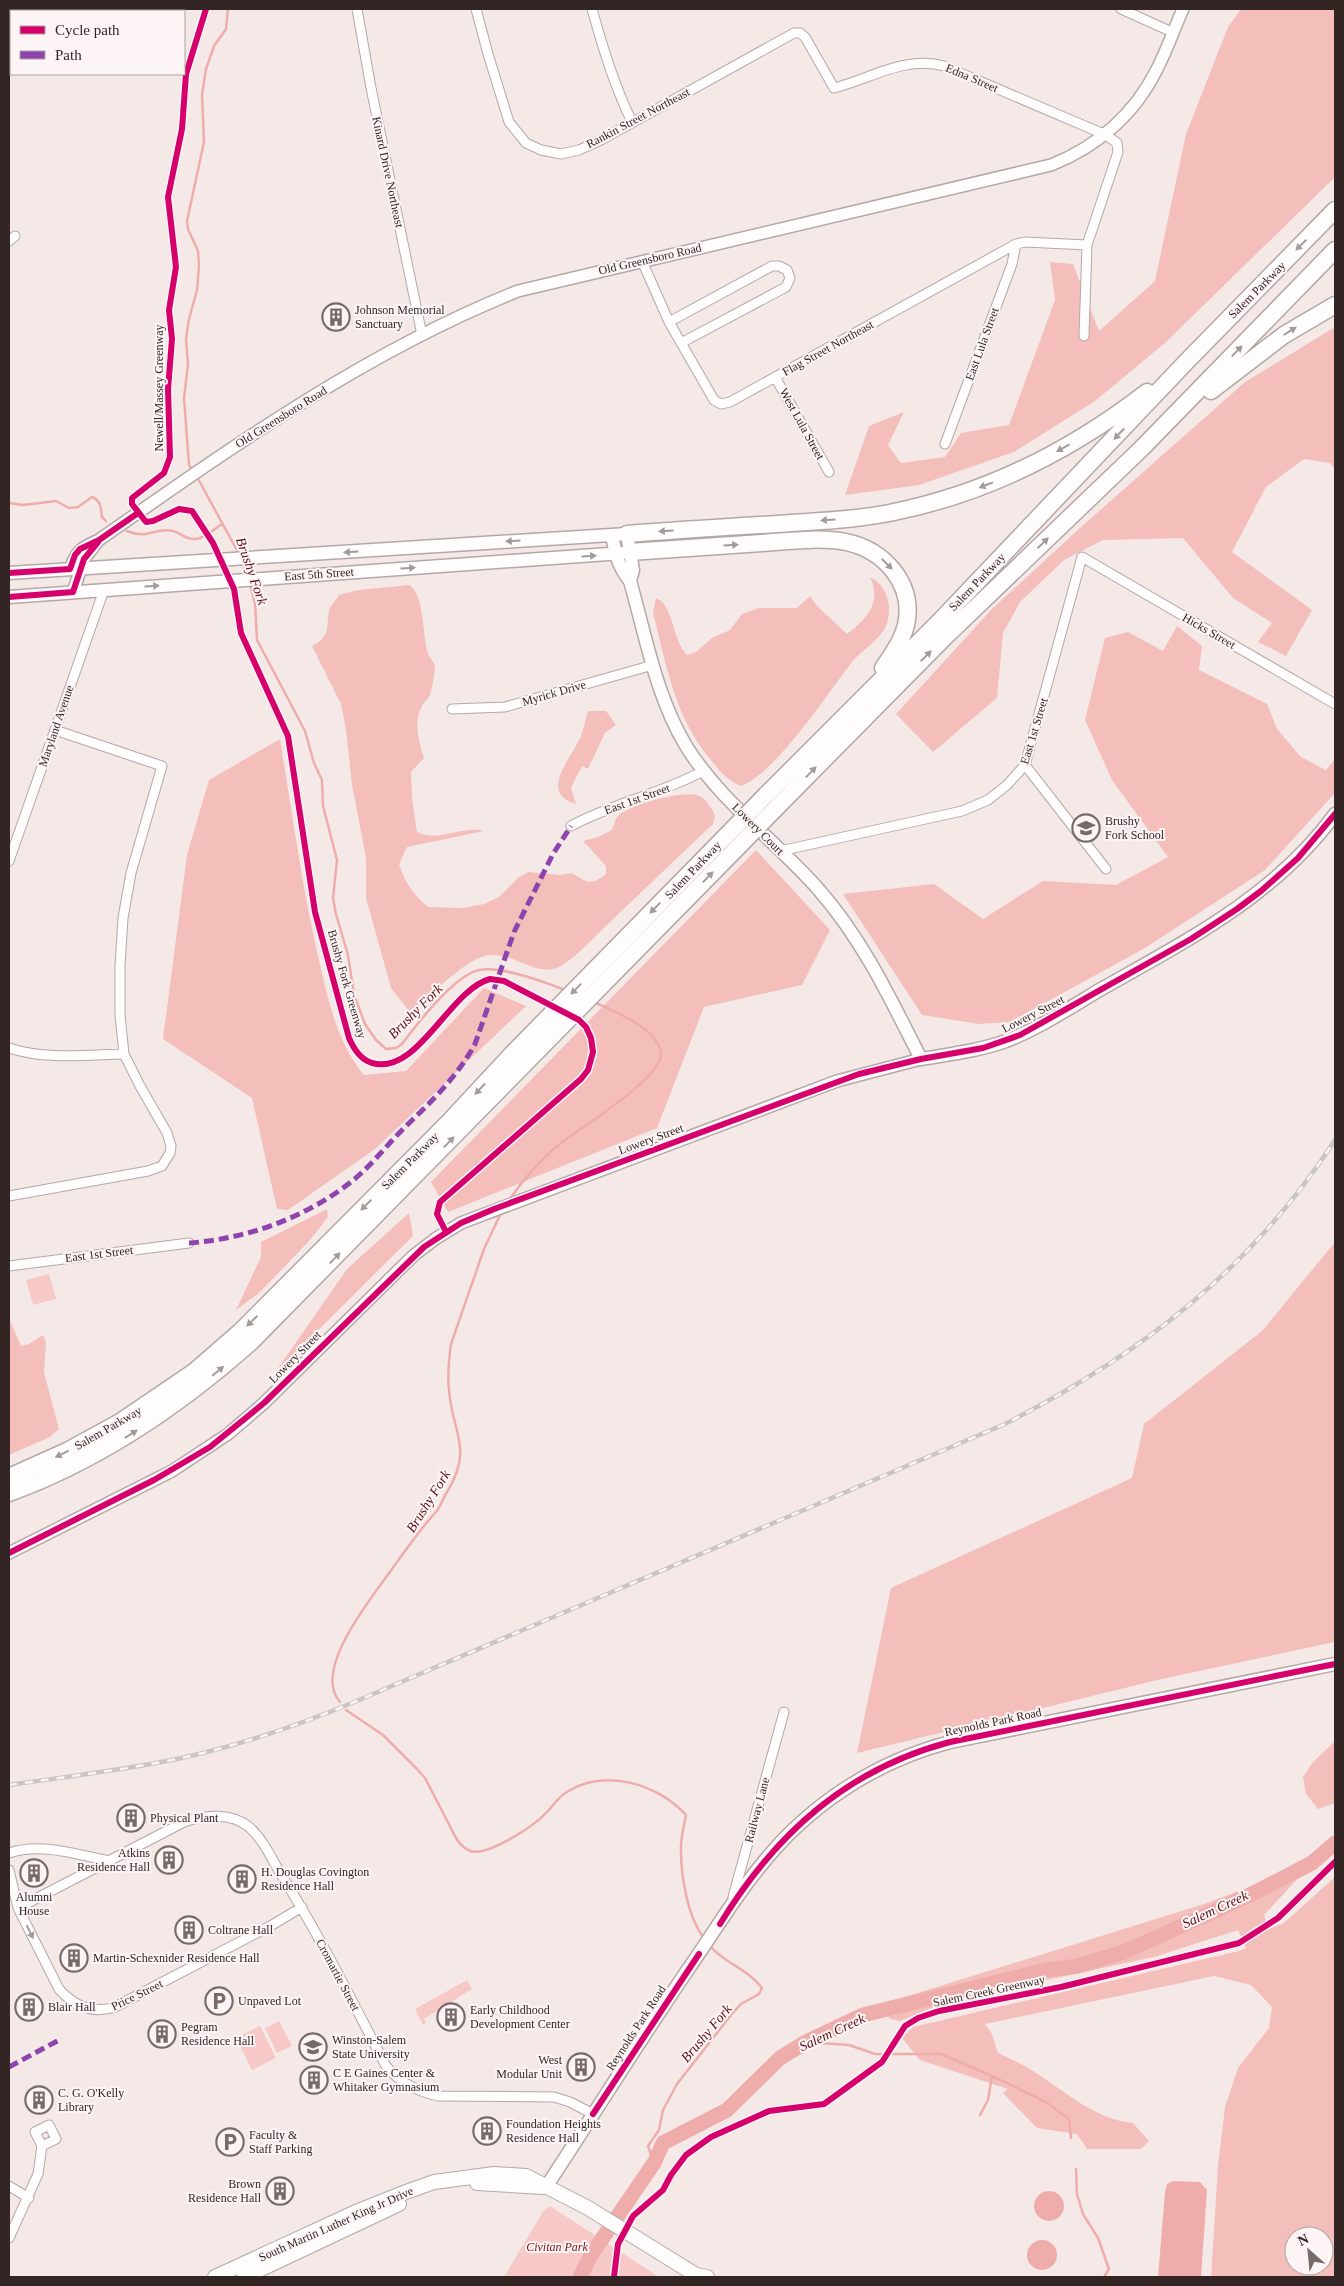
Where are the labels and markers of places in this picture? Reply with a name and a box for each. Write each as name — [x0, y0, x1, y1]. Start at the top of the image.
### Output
building icon: Johnson Memorial Sanctuary — [321, 302, 351, 332]
place label: Johnson Memorial Sanctuary — [355, 303, 445, 331]
school or university icon: Brushy Fork School — [1071, 813, 1101, 843]
place label: Brushy Fork School — [1105, 814, 1165, 842]
building icon: Physical Plant — [116, 1803, 146, 1833]
place label: Physical Plant — [150, 1811, 219, 1825]
building icon: Atkins Residence Hall — [154, 1845, 184, 1875]
place label: Atkins Residence Hall — [77, 1846, 151, 1874]
building icon: Alumni House — [19, 1858, 49, 1888]
building icon: H. Douglas Covington Residence Hall — [227, 1864, 257, 1894]
place label: H. Douglas Covington Residence Hall — [261, 1865, 369, 1893]
place label: Alumni House — [16, 1890, 53, 1918]
building icon: Coltrane Hall — [174, 1915, 204, 1945]
place label: Coltrane Hall — [208, 1923, 274, 1937]
building icon: Martin-Schexnider Residence Hall — [59, 1943, 89, 1973]
place label: Martin-Schexnider Residence Hall — [93, 1951, 260, 1965]
parking icon: Unpaved Lot — [204, 1986, 234, 2016]
building icon: Blair Hall — [14, 1992, 44, 2022]
place label: Unpaved Lot — [238, 1994, 302, 2008]
place label: Blair Hall — [48, 2000, 96, 2014]
building icon: Early Childhood Development Center — [436, 2002, 466, 2032]
place label: Early Childhood Development Center — [470, 2003, 570, 2031]
building icon: Pegram Residence Hall — [147, 2019, 177, 2049]
place label: Pegram Residence Hall — [181, 2020, 255, 2048]
school or university icon: Winston-Salem State University — [298, 2032, 328, 2062]
place label: Winston-Salem State University — [332, 2033, 410, 2061]
building icon: West Modular Unit — [566, 2052, 596, 2082]
place label: West Modular Unit — [496, 2053, 563, 2081]
building icon: C E Gaines Center & Whitaker Gymnasium — [299, 2065, 329, 2095]
place label: C E Gaines Center & Whitaker Gymnasium — [333, 2066, 440, 2094]
building icon: C. G. O'Kelly Library — [24, 2085, 54, 2115]
place label: C. G. O'Kelly Library — [58, 2086, 124, 2114]
building icon: Foundation Heights Residence Hall — [472, 2116, 502, 2146]
place label: Foundation Heights Residence Hall — [506, 2117, 601, 2145]
parking icon: Faculty & Staff Parking — [215, 2127, 245, 2157]
place label: Faculty & Staff Parking — [249, 2128, 312, 2156]
building icon: Brown Residence Hall — [265, 2176, 295, 2206]
place label: Brown Residence Hall — [188, 2177, 262, 2205]

